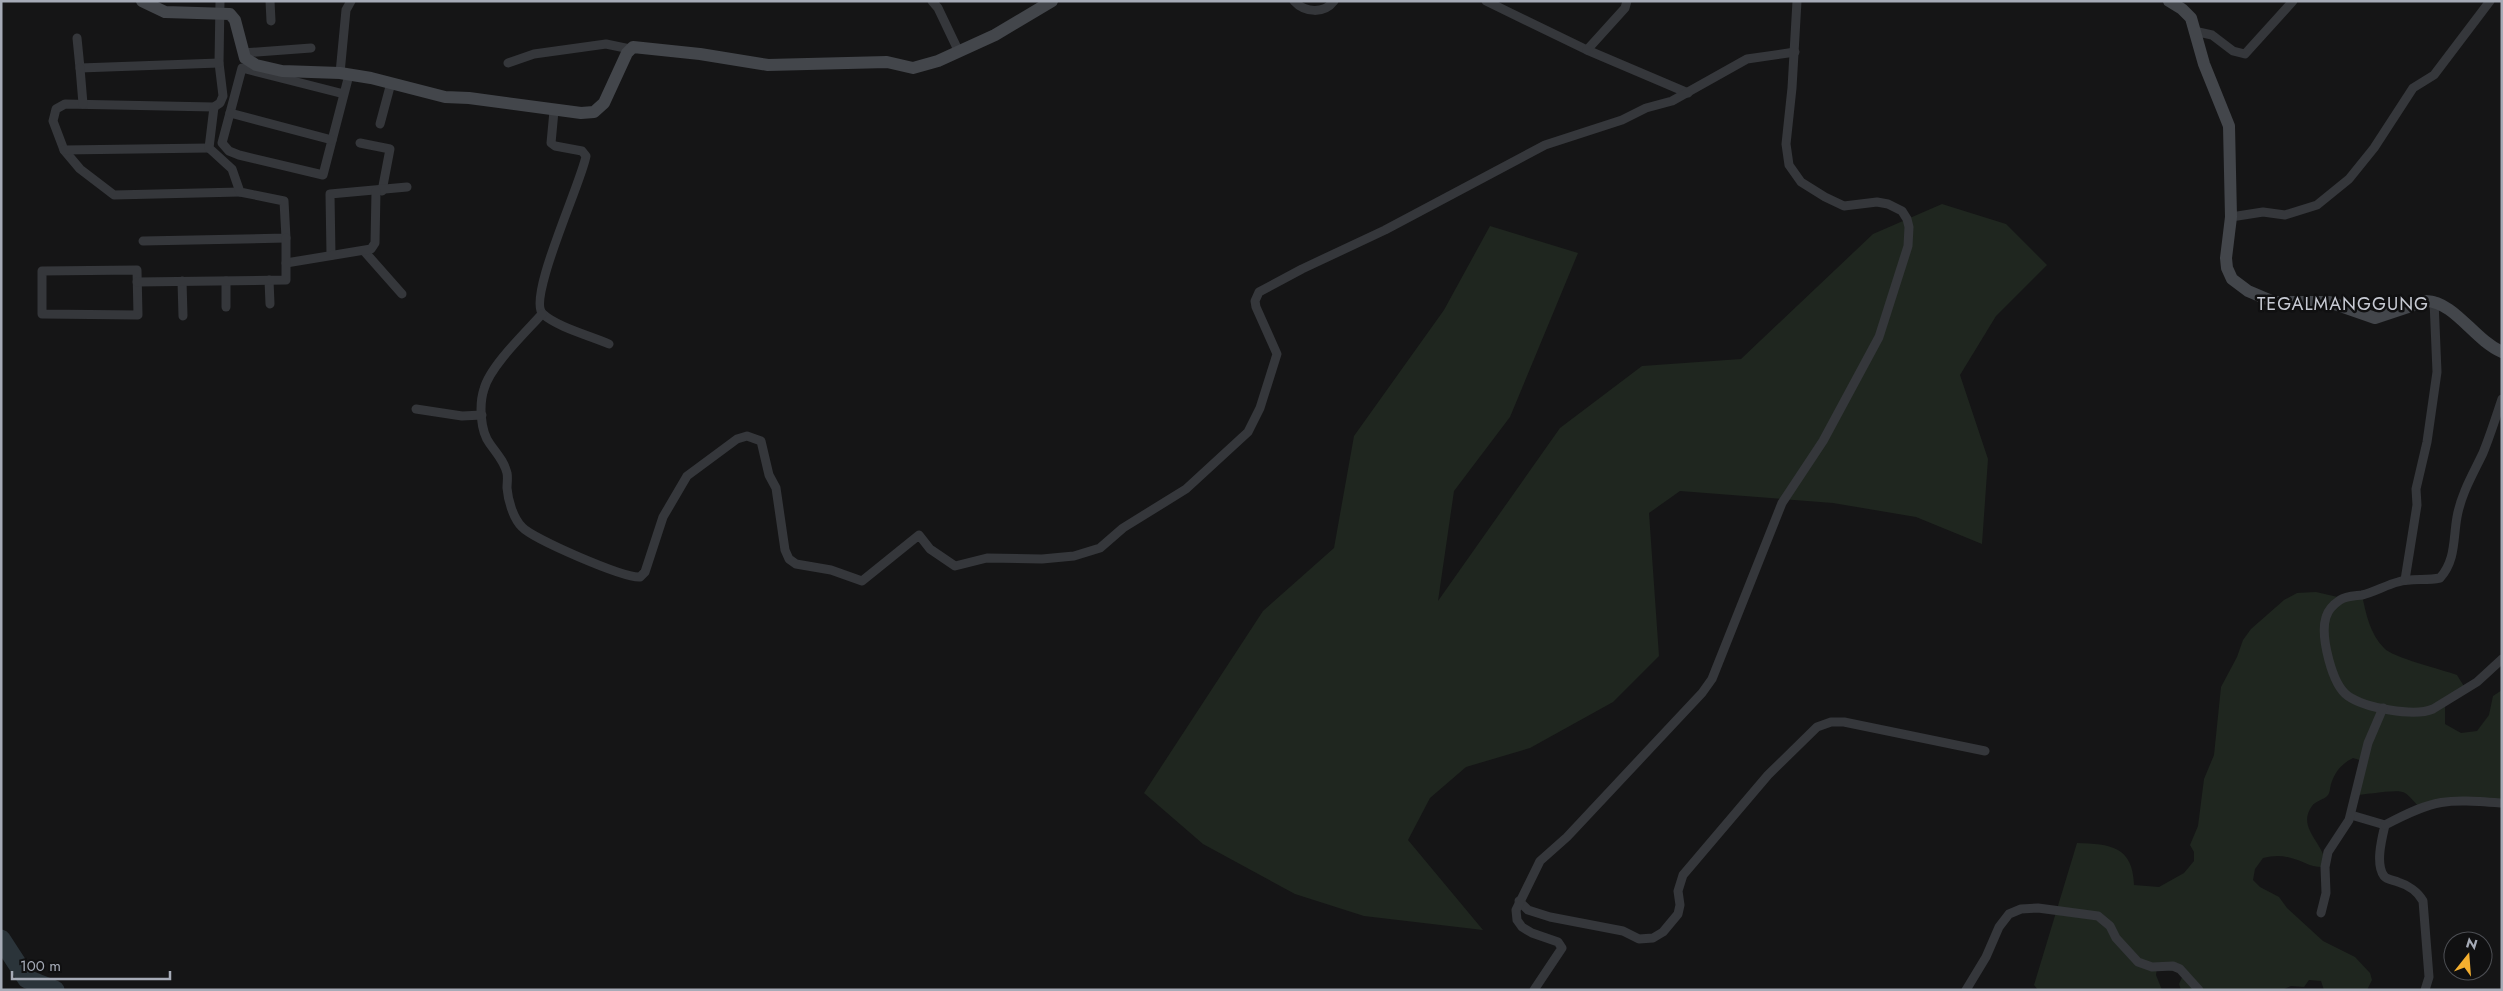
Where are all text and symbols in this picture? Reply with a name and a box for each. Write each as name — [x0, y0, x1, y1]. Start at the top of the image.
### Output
district label: TEGALMANGGUNG — [2257, 291, 2429, 317]
north arrow — [2443, 931, 2493, 981]
text: N — [2464, 932, 2480, 955]
scale bar — [12, 948, 170, 980]
text: 100 m — [20, 955, 61, 977]

